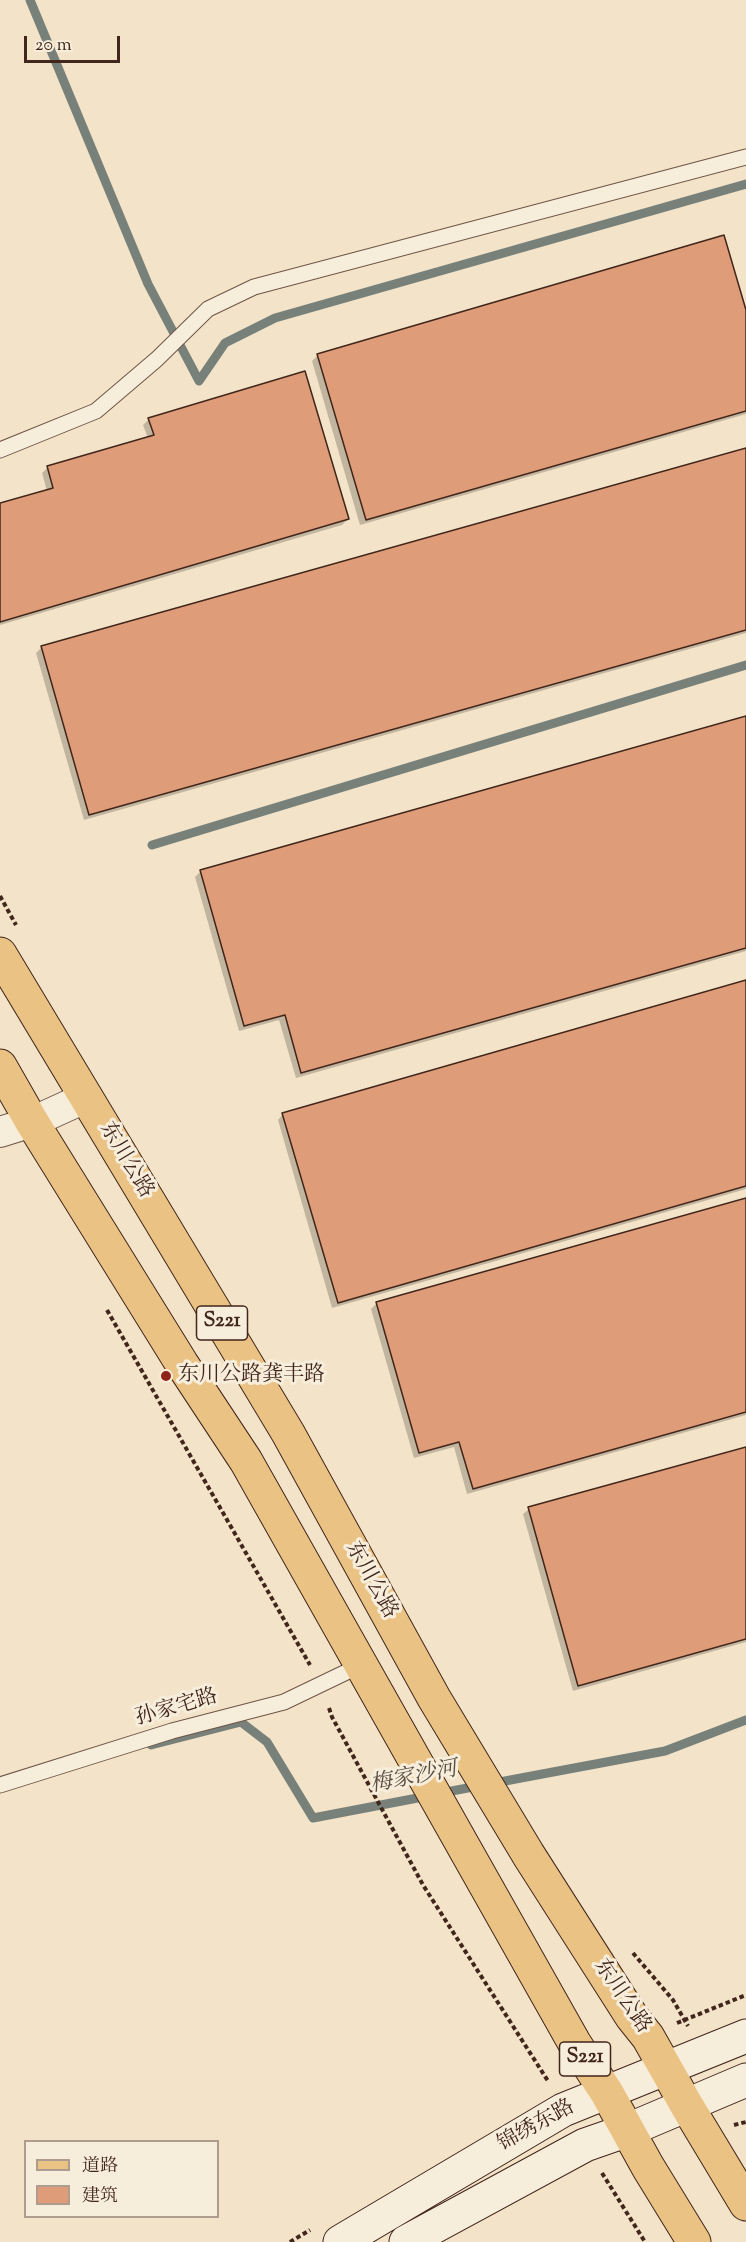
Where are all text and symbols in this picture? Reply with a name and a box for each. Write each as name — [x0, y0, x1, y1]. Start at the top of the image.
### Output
scale bar — [27, 24, 123, 62]
text: 20 m — [35, 33, 72, 59]
street label: 东川公路 — [93, 1119, 157, 1203]
road number: S221 — [196, 1306, 248, 1340]
place label: 东川公路龚丰路 — [178, 1363, 325, 1389]
marker: 东川公路龚丰路 — [159, 1369, 173, 1383]
street label: 东川公路 — [339, 1538, 401, 1624]
street label: 孙家宅路 — [133, 1685, 221, 1733]
water label: 梅家沙河 — [368, 1758, 460, 1800]
street label: 东川公路 — [587, 1955, 655, 2039]
road number: S221 — [560, 2042, 610, 2076]
street label: 锦绣东路 — [494, 2096, 580, 2158]
legend — [24, 2140, 219, 2218]
text: 道路 — [82, 2154, 118, 2180]
text: 建筑 — [82, 2184, 118, 2210]

